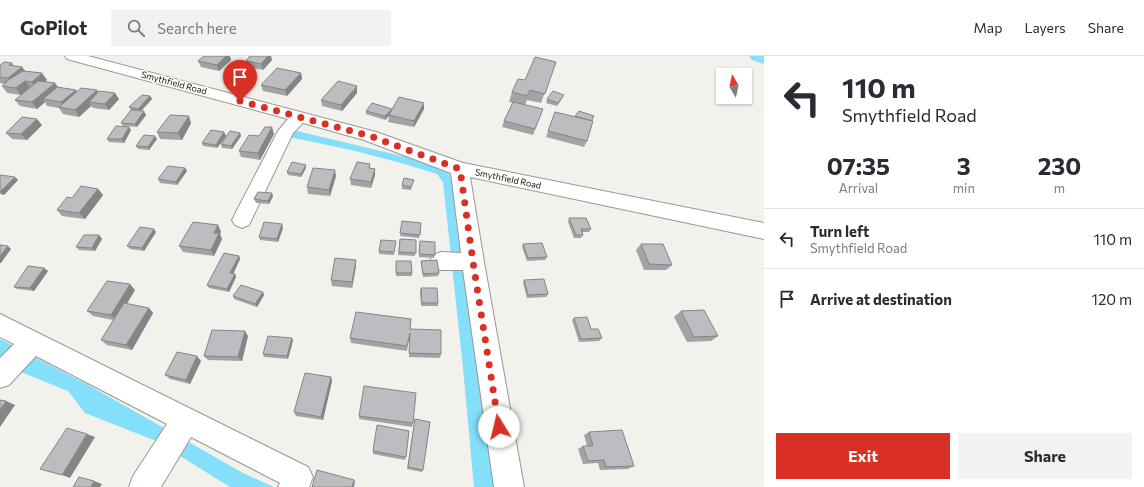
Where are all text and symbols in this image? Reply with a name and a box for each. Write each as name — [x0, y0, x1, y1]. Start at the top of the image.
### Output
search box — [111, 10, 391, 46]
text: GoPilot — [20, 16, 87, 39]
icon: search — [125, 17, 147, 39]
text: Search here — [157, 19, 237, 37]
text: Map — [974, 19, 1002, 36]
text: Layers — [1024, 19, 1066, 36]
text: Share — [1088, 19, 1124, 36]
pin — [223, 60, 257, 101]
icon: arrive — [229, 66, 251, 88]
street label: Smythfield Road — [140, 68, 208, 97]
north arrow — [716, 68, 752, 104]
map controls — [716, 68, 752, 104]
text: 110 m — [842, 70, 916, 104]
icon: left — [776, 72, 828, 124]
text: Smythfield Road — [842, 104, 977, 126]
text: 07:35 — [827, 151, 890, 180]
text: 3 — [957, 151, 971, 180]
text: 230 — [1038, 151, 1081, 180]
street label: Smythfield Road — [474, 166, 542, 191]
text: Arrival — [839, 180, 878, 196]
text: min — [953, 180, 975, 196]
text: m — [1054, 180, 1065, 196]
text: Turn left — [810, 222, 869, 240]
icon: left — [776, 228, 798, 250]
text: 110 m — [1093, 230, 1132, 248]
text: Smythfield Road — [810, 240, 907, 256]
icon: arrive — [776, 288, 798, 310]
text: Arrive at destination — [810, 290, 952, 308]
text: 120 m — [1092, 290, 1132, 308]
position arrow — [478, 406, 520, 448]
button: Exit — [776, 433, 950, 479]
button: Share — [958, 433, 1132, 479]

